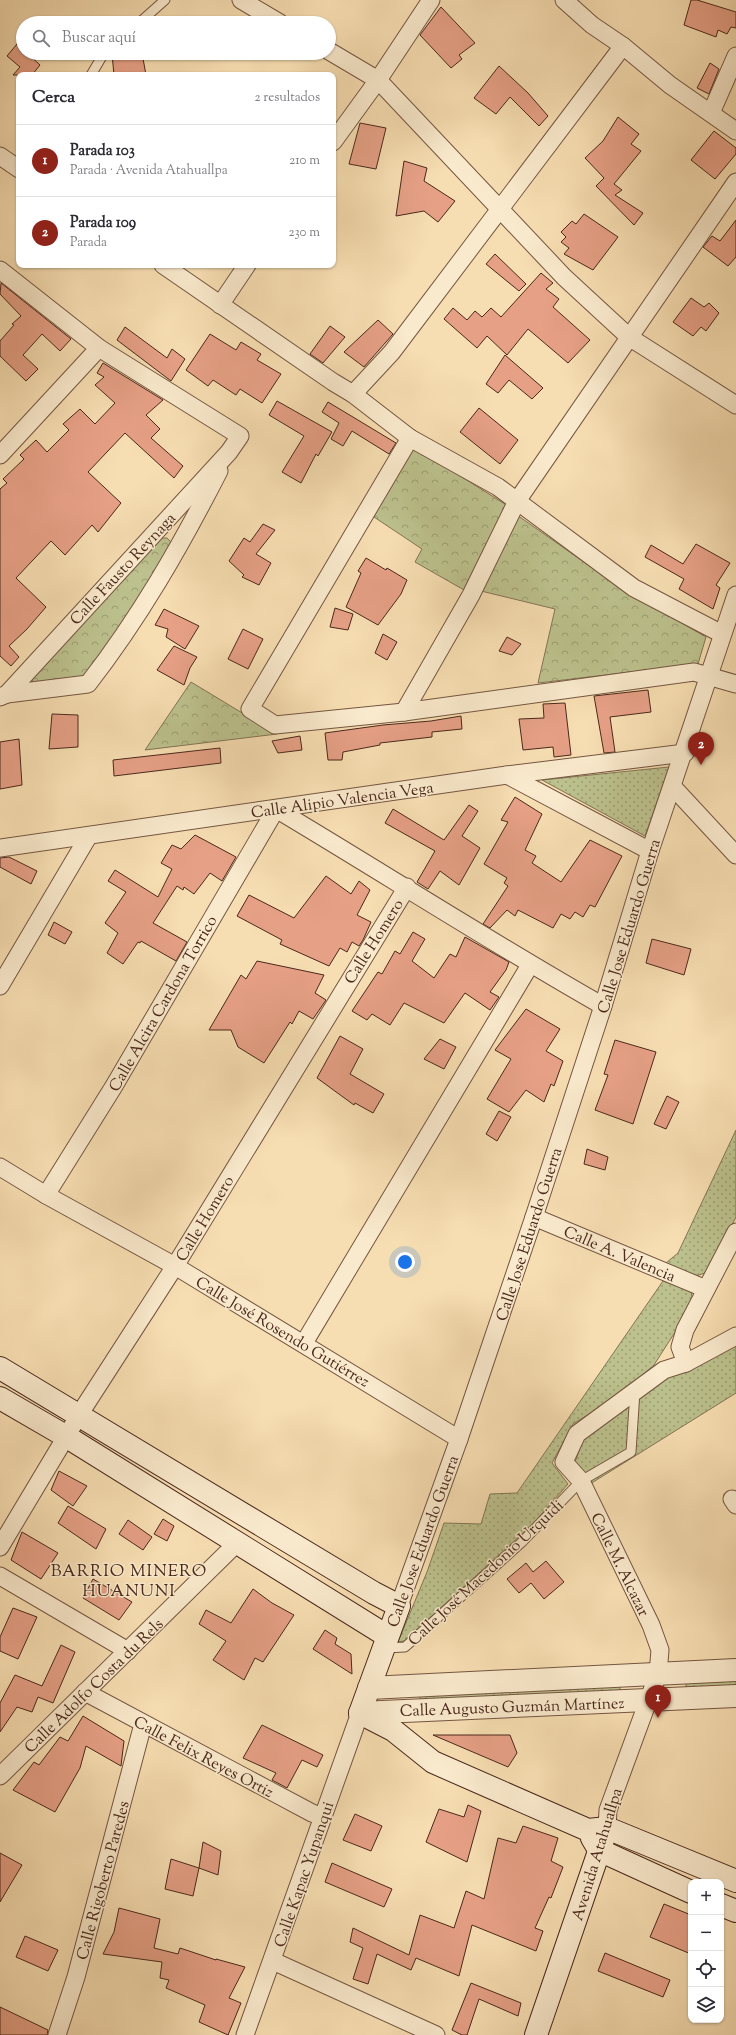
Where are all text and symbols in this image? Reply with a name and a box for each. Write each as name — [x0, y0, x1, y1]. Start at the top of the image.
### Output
search box — [16, 16, 336, 60]
icon: search — [30, 27, 52, 49]
text: Buscar aquí — [62, 28, 136, 49]
text: Cerca — [32, 86, 75, 110]
text: 2 resultados — [254, 89, 320, 107]
text: Parada 103 — [70, 141, 135, 162]
text: 1 — [43, 152, 47, 170]
text: 210 m — [289, 152, 320, 170]
text: Parada · Avenida Atahuallpa — [70, 162, 228, 180]
text: Parada 109 — [70, 213, 136, 234]
text: 2 — [42, 224, 48, 242]
text: 230 m — [288, 224, 320, 242]
text: Parada — [70, 234, 107, 252]
street label: Calle Fausto Reynaga — [65, 508, 183, 631]
pin: 2 — [688, 732, 714, 765]
street label: Calle Alipio Valencia Vega — [250, 777, 436, 826]
street label: Calle Jose Eduardo Guerra — [593, 836, 668, 1017]
street label: Calle Homero — [340, 895, 411, 989]
street label: Calle Alcira Cardona Torrico — [104, 912, 224, 1097]
street label: Calle Jose Eduardo Guerra — [491, 1144, 570, 1325]
street label: Calle Homero — [171, 1172, 241, 1267]
street label: Calle A. Valencia — [559, 1221, 679, 1290]
your location — [395, 1252, 415, 1272]
street label: Calle José Rosendo Gutiérrez — [190, 1272, 373, 1394]
street label: Calle Jose Eduardo Guerra — [383, 1452, 466, 1631]
street label: Calle José Macedonio Urquidi — [404, 1495, 570, 1652]
street label: Calle M. Alcazar — [584, 1509, 654, 1621]
district label: BARRIO MINERO HUANUNI — [51, 1560, 207, 1604]
street label: Calle Adolfo Costa du Rels — [20, 1614, 170, 1760]
pin: 1 — [645, 1685, 671, 1718]
street label: Calle Augusto Guzmán Martínez — [399, 1693, 625, 1724]
street label: Calle Felix Reyes Ortiz — [129, 1712, 277, 1805]
street label: Avenida Atahuallpa — [567, 1785, 630, 1924]
street label: Calle Kapac Yupanqui — [270, 1798, 341, 1951]
street label: Calle Rigoberto Paredes — [72, 1799, 137, 1963]
map controls — [688, 1879, 724, 2023]
button: + — [688, 1879, 724, 1915]
button: − — [688, 1915, 724, 1951]
button: locate — [688, 1951, 724, 1987]
button: layers — [688, 1987, 724, 2023]

